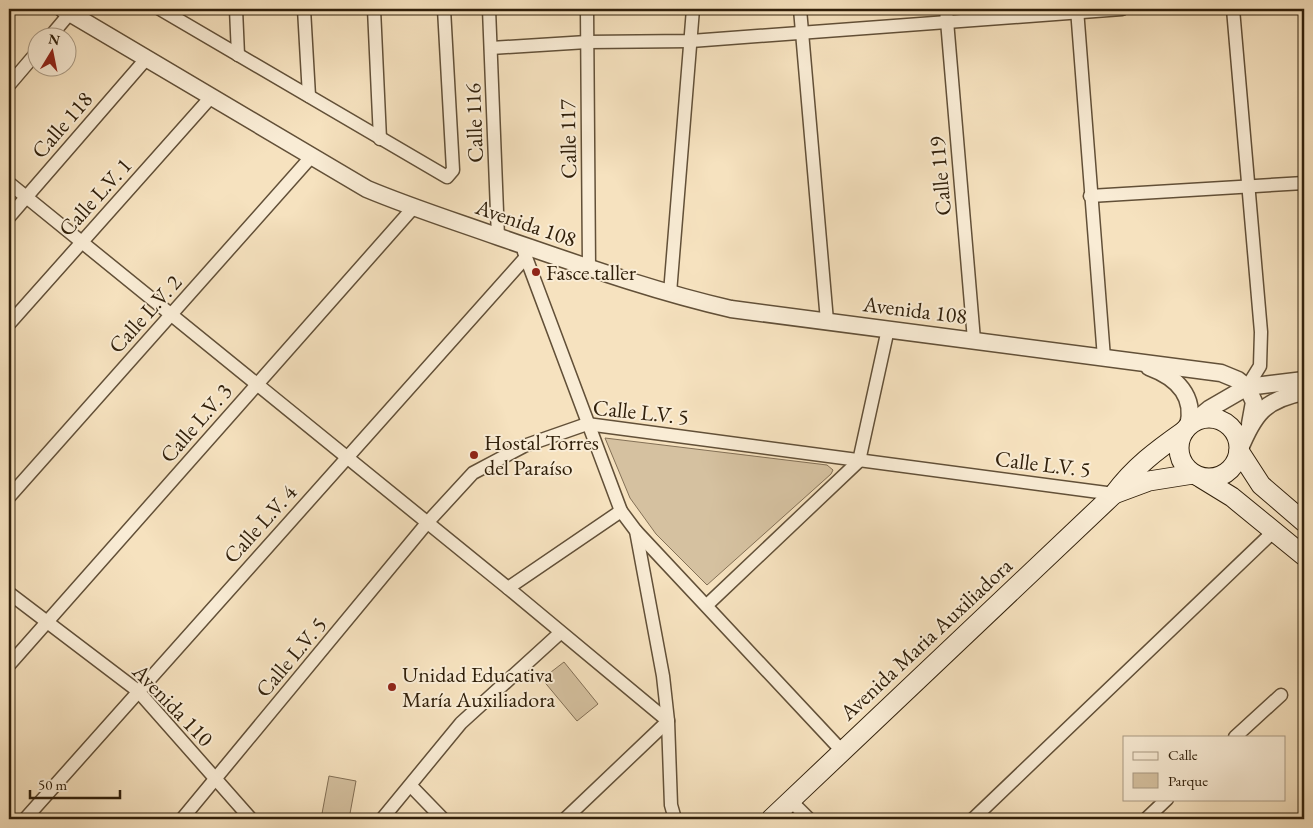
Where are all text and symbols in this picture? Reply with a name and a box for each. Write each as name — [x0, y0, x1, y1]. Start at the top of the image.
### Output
north arrow — [28, 28, 78, 78]
text: N — [47, 29, 62, 49]
street label: Calle 116 — [458, 82, 490, 163]
street label: Calle 118 — [25, 85, 99, 165]
street label: Calle 117 — [553, 99, 583, 179]
street label: Calle 119 — [922, 135, 958, 217]
street label: Calle L.V. 1 — [52, 152, 138, 242]
street label: Avenida 108 — [471, 192, 580, 254]
place label: Fasce taller — [546, 258, 637, 287]
marker: Fasce taller — [530, 266, 542, 278]
street label: Calle L.V. 2 — [102, 268, 188, 359]
street label: Avenida 108 — [860, 289, 969, 331]
street label: Calle L.V. 3 — [153, 377, 239, 469]
street label: Calle L.V. 5 — [592, 393, 690, 431]
place label: Hostal Torres del Paraíso — [484, 428, 599, 482]
street label: Calle L.V. 5 — [993, 444, 1093, 484]
marker: Hostal Torres del Paraíso — [468, 449, 480, 461]
street label: Calle L.V. 4 — [217, 478, 303, 569]
street label: Avenida Maria Auxiliadora — [833, 551, 1019, 727]
street label: Calle L.V. 5 — [249, 611, 333, 703]
street label: Avenida 110 — [126, 657, 220, 753]
place label: Unidad Educativa María Auxiliadora — [402, 660, 556, 714]
marker: Unidad Educativa María Auxiliadora — [386, 681, 398, 693]
legend — [1123, 736, 1286, 800]
text: Calle — [1168, 745, 1198, 764]
scale bar — [30, 768, 120, 800]
text: Parque — [1168, 771, 1208, 790]
text: 50 m — [38, 775, 67, 794]

